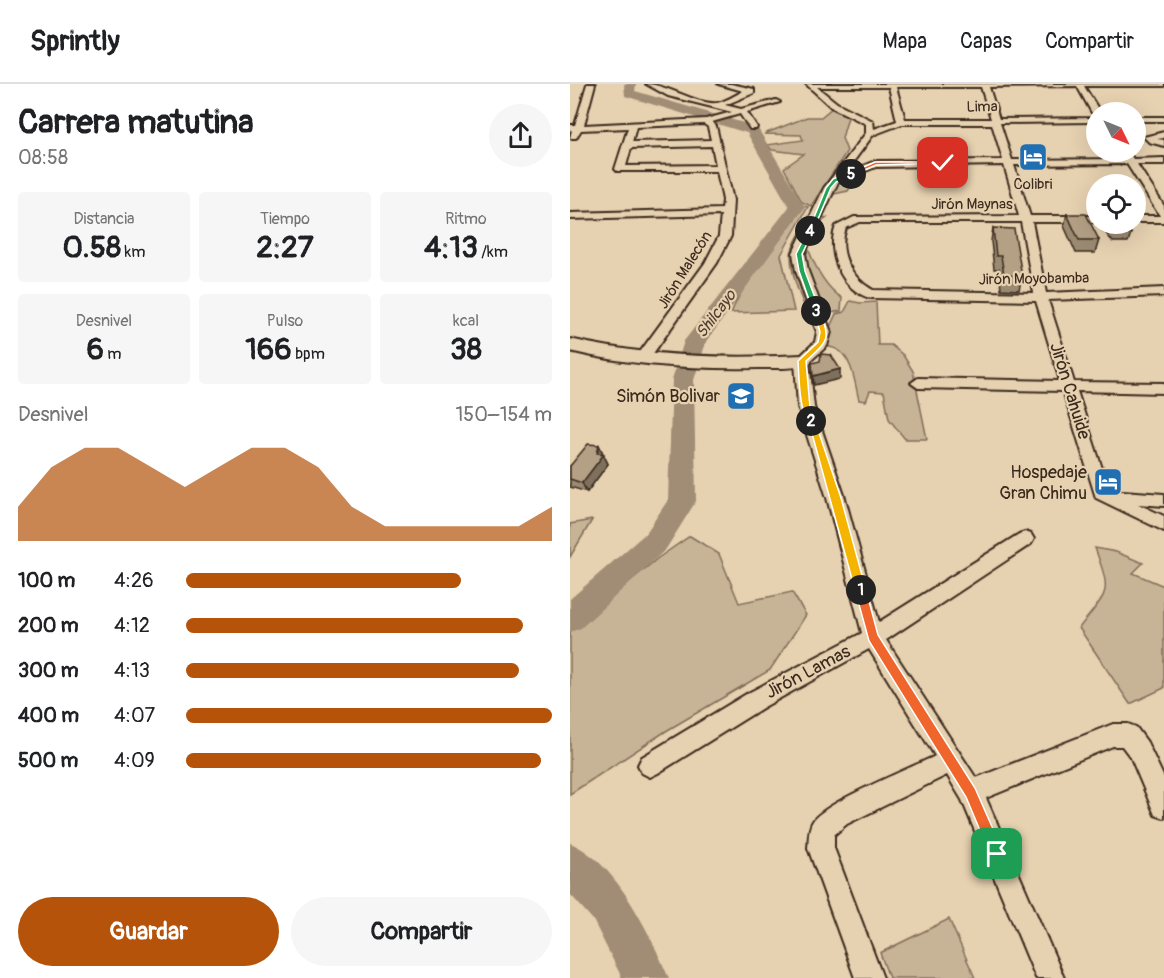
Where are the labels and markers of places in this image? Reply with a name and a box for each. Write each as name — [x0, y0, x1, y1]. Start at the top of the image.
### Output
pin — [917, 137, 968, 188]
hotel icon: Colibri — [1017, 141, 1049, 173]
pin: 5 — [836, 159, 866, 189]
place label: Colibri — [1014, 175, 1053, 194]
pin: 4 — [795, 216, 825, 246]
pin: 3 — [801, 296, 831, 326]
school or university icon: Simón Bolivar — [725, 380, 757, 412]
place label: Simón Bolivar — [616, 385, 721, 408]
pin: 2 — [796, 406, 826, 436]
place label: Hospedaje Gran Chimu — [999, 461, 1087, 505]
hotel icon: Hospedaje Gran Chimu — [1092, 466, 1124, 498]
pin: 1 — [846, 575, 876, 605]
pin — [971, 828, 1022, 879]

